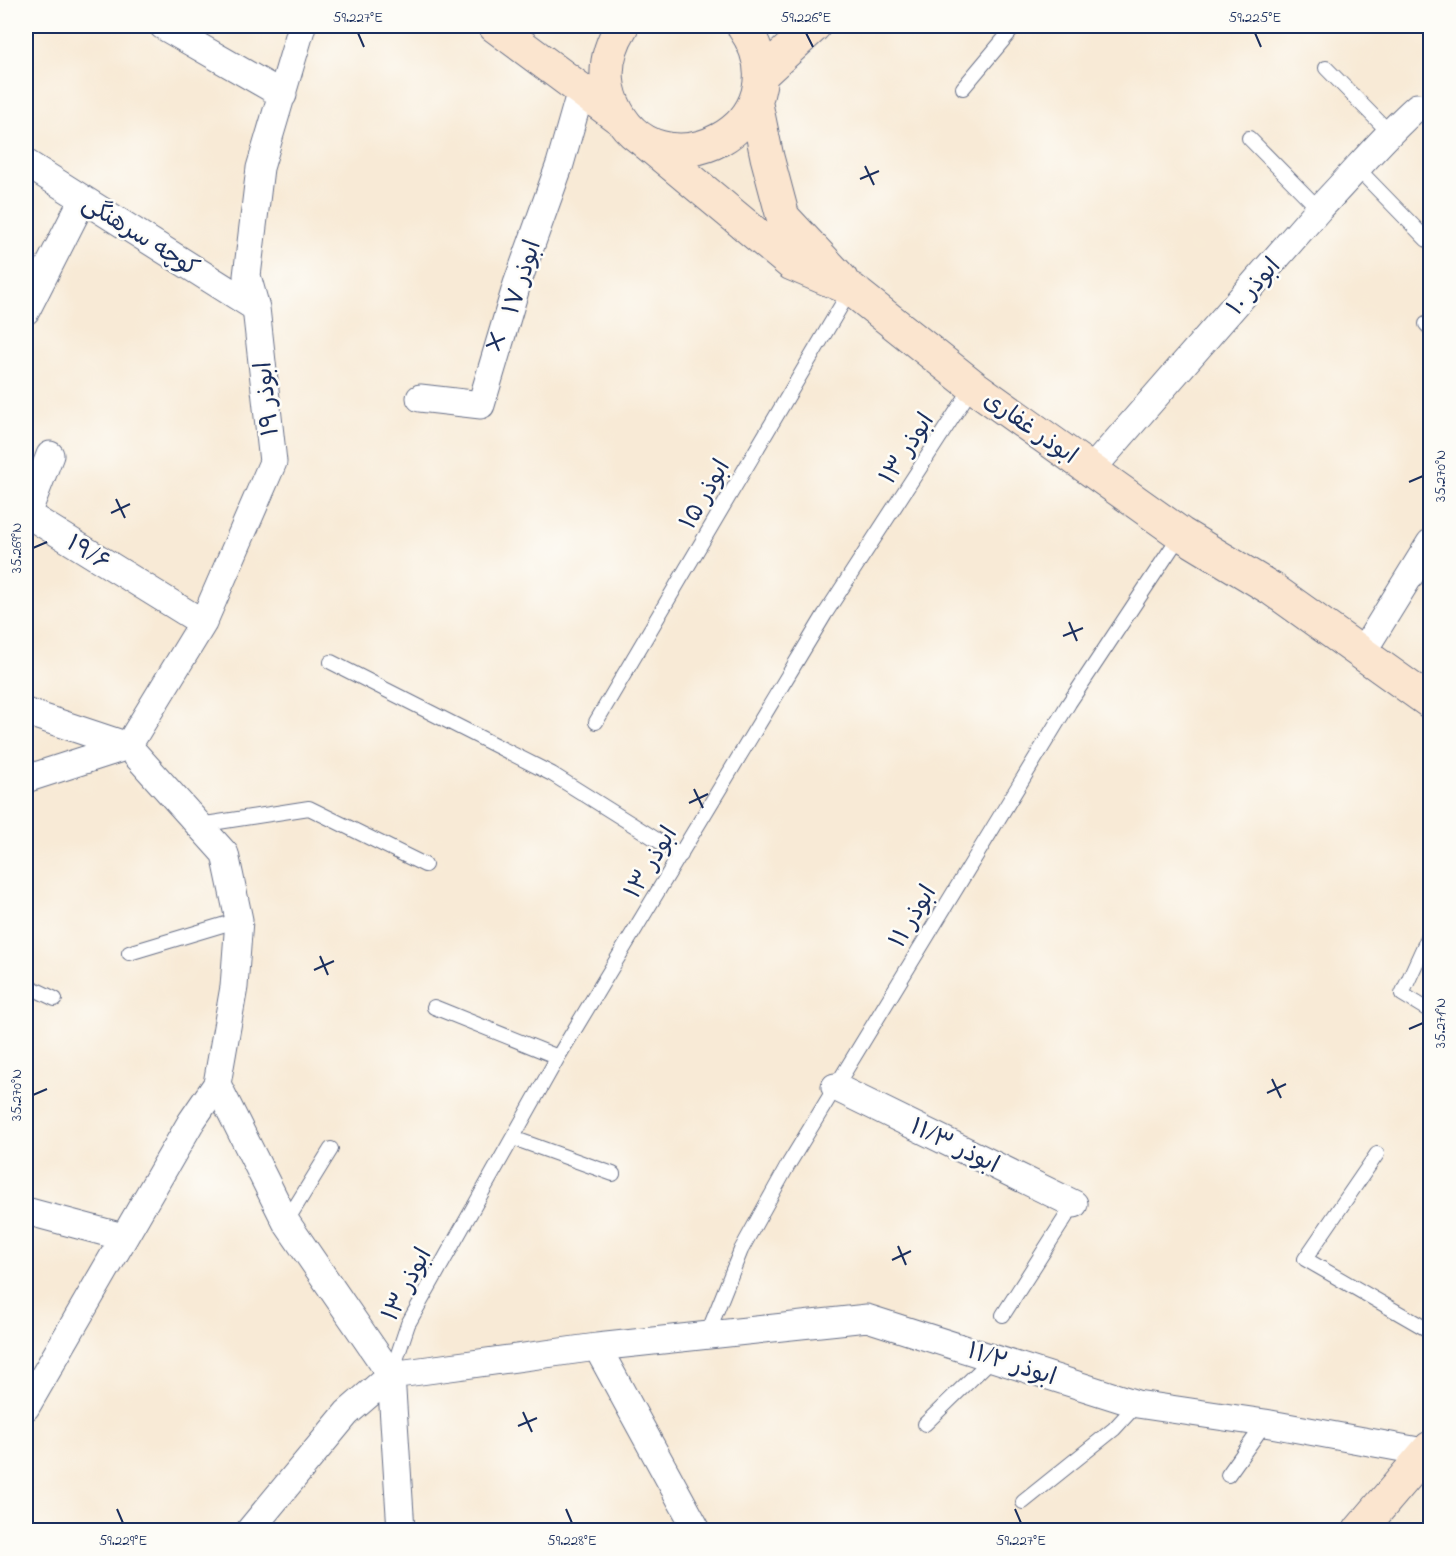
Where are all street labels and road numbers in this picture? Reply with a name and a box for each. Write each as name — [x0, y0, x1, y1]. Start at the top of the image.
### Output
street label: کوچه سرهنگی — [75, 187, 205, 287]
street label: ابوذر ۱۷ — [495, 236, 552, 319]
street label: ابوذر ۱۰ — [1220, 251, 1290, 324]
street label: ابوذر ۱۹ — [247, 360, 290, 438]
street label: ابوذر غفاری — [975, 384, 1084, 474]
street label: ابوذر ۱۳ — [872, 407, 944, 492]
street label: ابوذر ۱۵ — [672, 454, 740, 537]
street label: ۱۹/۶ — [59, 527, 116, 581]
street label: ابوذر ۱۳ — [617, 820, 687, 906]
street label: ابوذر ۱۱ — [882, 879, 947, 955]
street label: ابوذر ۱۱/۳ — [904, 1111, 1004, 1184]
street label: ابوذر ۱۳ — [374, 1242, 442, 1328]
street label: ابوذر ۱۱/۲ — [962, 1335, 1060, 1396]

